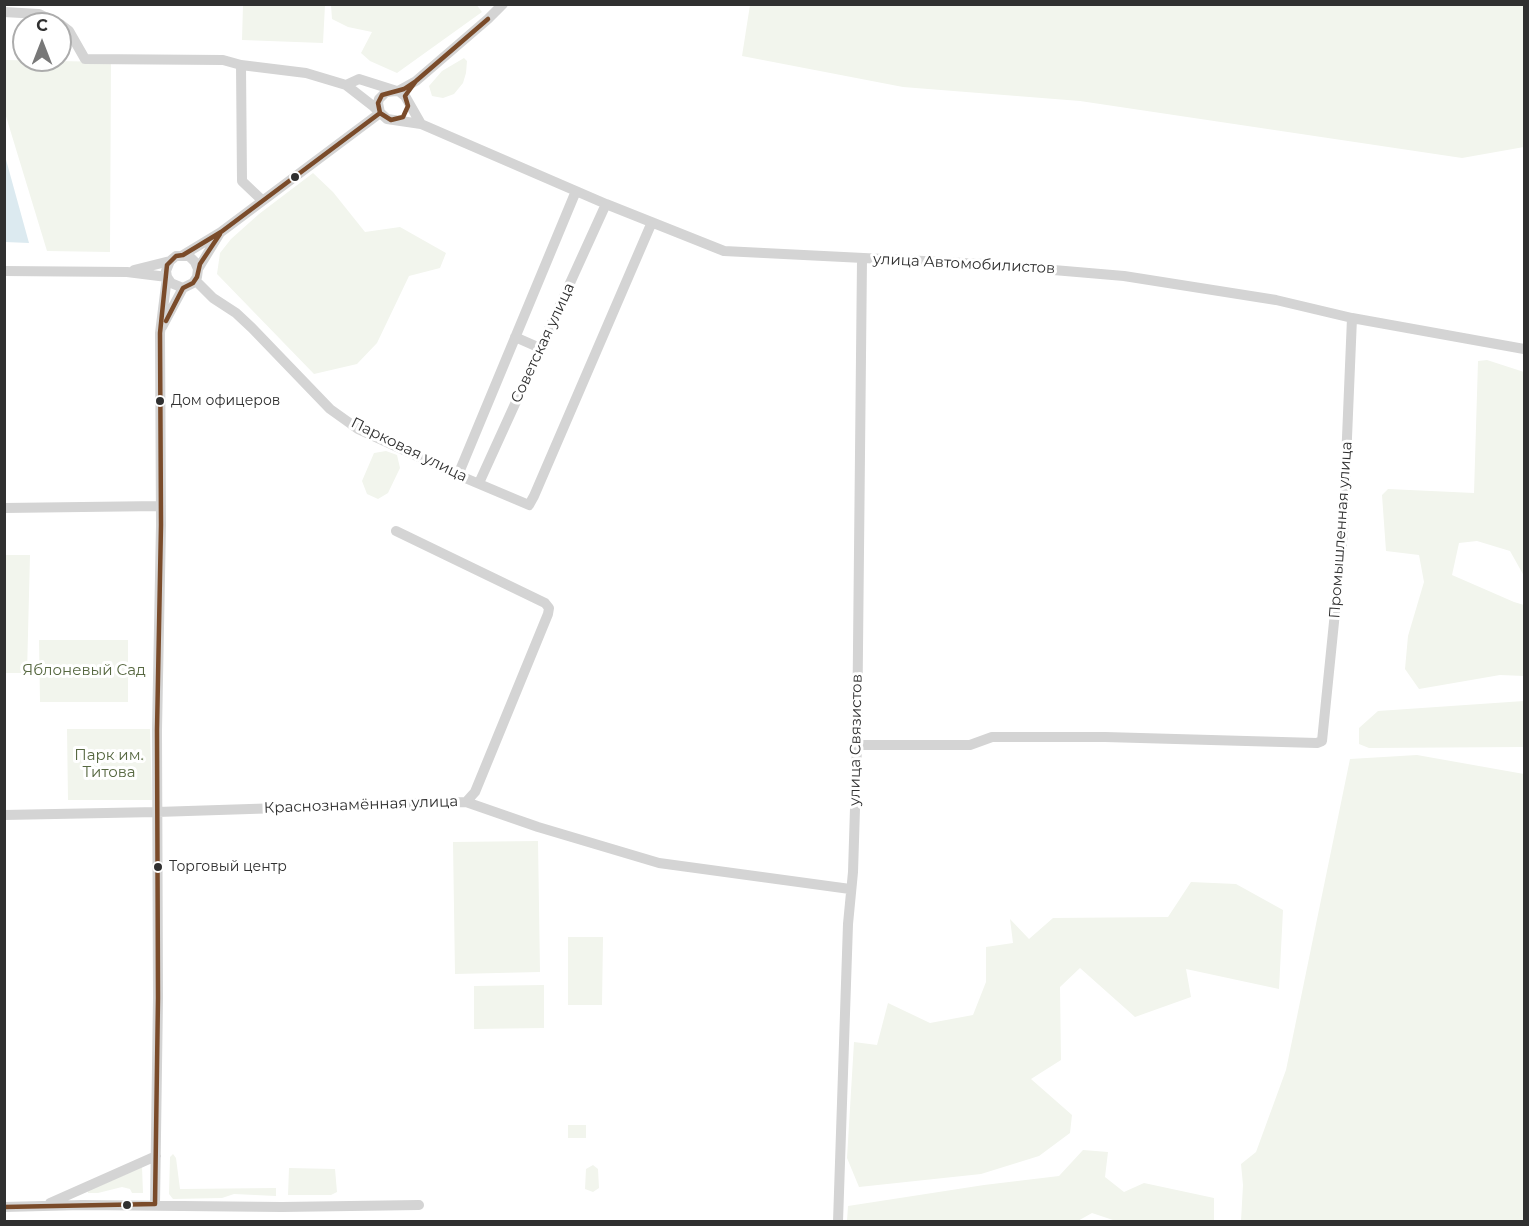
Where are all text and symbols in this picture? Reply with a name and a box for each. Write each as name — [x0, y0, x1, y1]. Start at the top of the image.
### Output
north arrow — [12, 12, 72, 72]
text: С — [36, 16, 48, 35]
unlabelled marker — [289, 171, 301, 183]
street label: улица Автомобилистов — [872, 250, 1056, 278]
street label: Советская улица — [507, 280, 579, 406]
place label: Дом офицеров — [171, 393, 280, 409]
marker: Дом офицеров — [154, 395, 166, 407]
street label: Парковая улица — [348, 414, 470, 486]
street label: Промышленная улица — [1326, 441, 1356, 619]
park label: Яблоневый Сад — [22, 662, 146, 680]
street label: улица Связистов — [846, 674, 866, 806]
park label: Парк им. Титова — [74, 747, 144, 782]
street label: Краснознамённая улица — [264, 793, 458, 817]
place label: Торговый центр — [169, 859, 287, 875]
marker: Торговый центр — [152, 861, 164, 873]
unlabelled marker — [121, 1199, 133, 1211]

